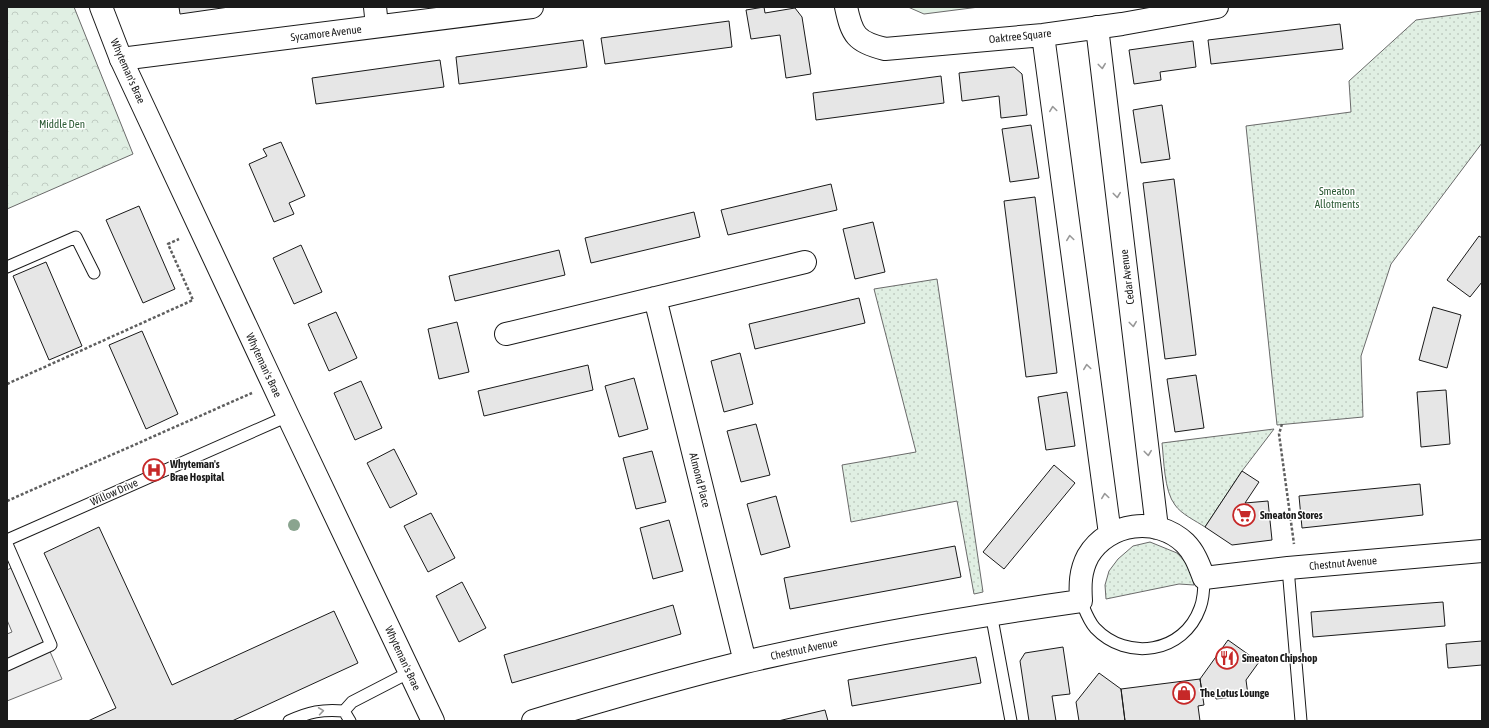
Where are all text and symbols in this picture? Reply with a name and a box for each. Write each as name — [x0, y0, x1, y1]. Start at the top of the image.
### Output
street label: Sycamore Avenue — [290, 23, 362, 43]
street label: Oaktree Square — [988, 27, 1052, 45]
street label: Whyteman's Brae — [108, 37, 148, 105]
one-way arrow — [1097, 63, 1106, 69]
one-way arrow — [1049, 106, 1058, 112]
park label: Middle Den — [39, 118, 85, 130]
park label: Smeaton Allotments — [1315, 185, 1359, 210]
one-way arrow — [1113, 192, 1122, 198]
one-way arrow — [1066, 235, 1075, 241]
street label: Cedar Avenue — [1118, 249, 1136, 305]
one-way arrow — [1128, 321, 1137, 327]
street label: Whyteman's Brae — [244, 331, 284, 399]
one-way arrow — [1083, 364, 1092, 370]
one-way arrow — [1144, 450, 1153, 456]
street label: Almond Place — [687, 451, 713, 509]
hospital icon: Whyteman's Brae Hospital — [141, 457, 167, 483]
place label: Whyteman's Brae Hospital — [169, 458, 225, 483]
street label: Willow Drive — [88, 476, 140, 508]
one-way arrow — [1101, 492, 1110, 499]
supermarket icon: Smeaton Stores — [1231, 502, 1257, 528]
place label: Smeaton Stores — [1260, 509, 1323, 521]
street label: Chestnut Avenue — [1309, 554, 1377, 572]
street label: Whyteman's Brae — [383, 624, 423, 692]
street label: Chestnut Avenue — [769, 636, 839, 662]
restaurant icon: Smeaton Chipshop — [1214, 645, 1240, 671]
place label: Smeaton Chipshop — [1242, 652, 1317, 664]
shop icon: The Lotus Lounge — [1171, 680, 1197, 706]
place label: The Lotus Lounge — [1200, 687, 1269, 699]
one-way arrow — [318, 707, 324, 716]

